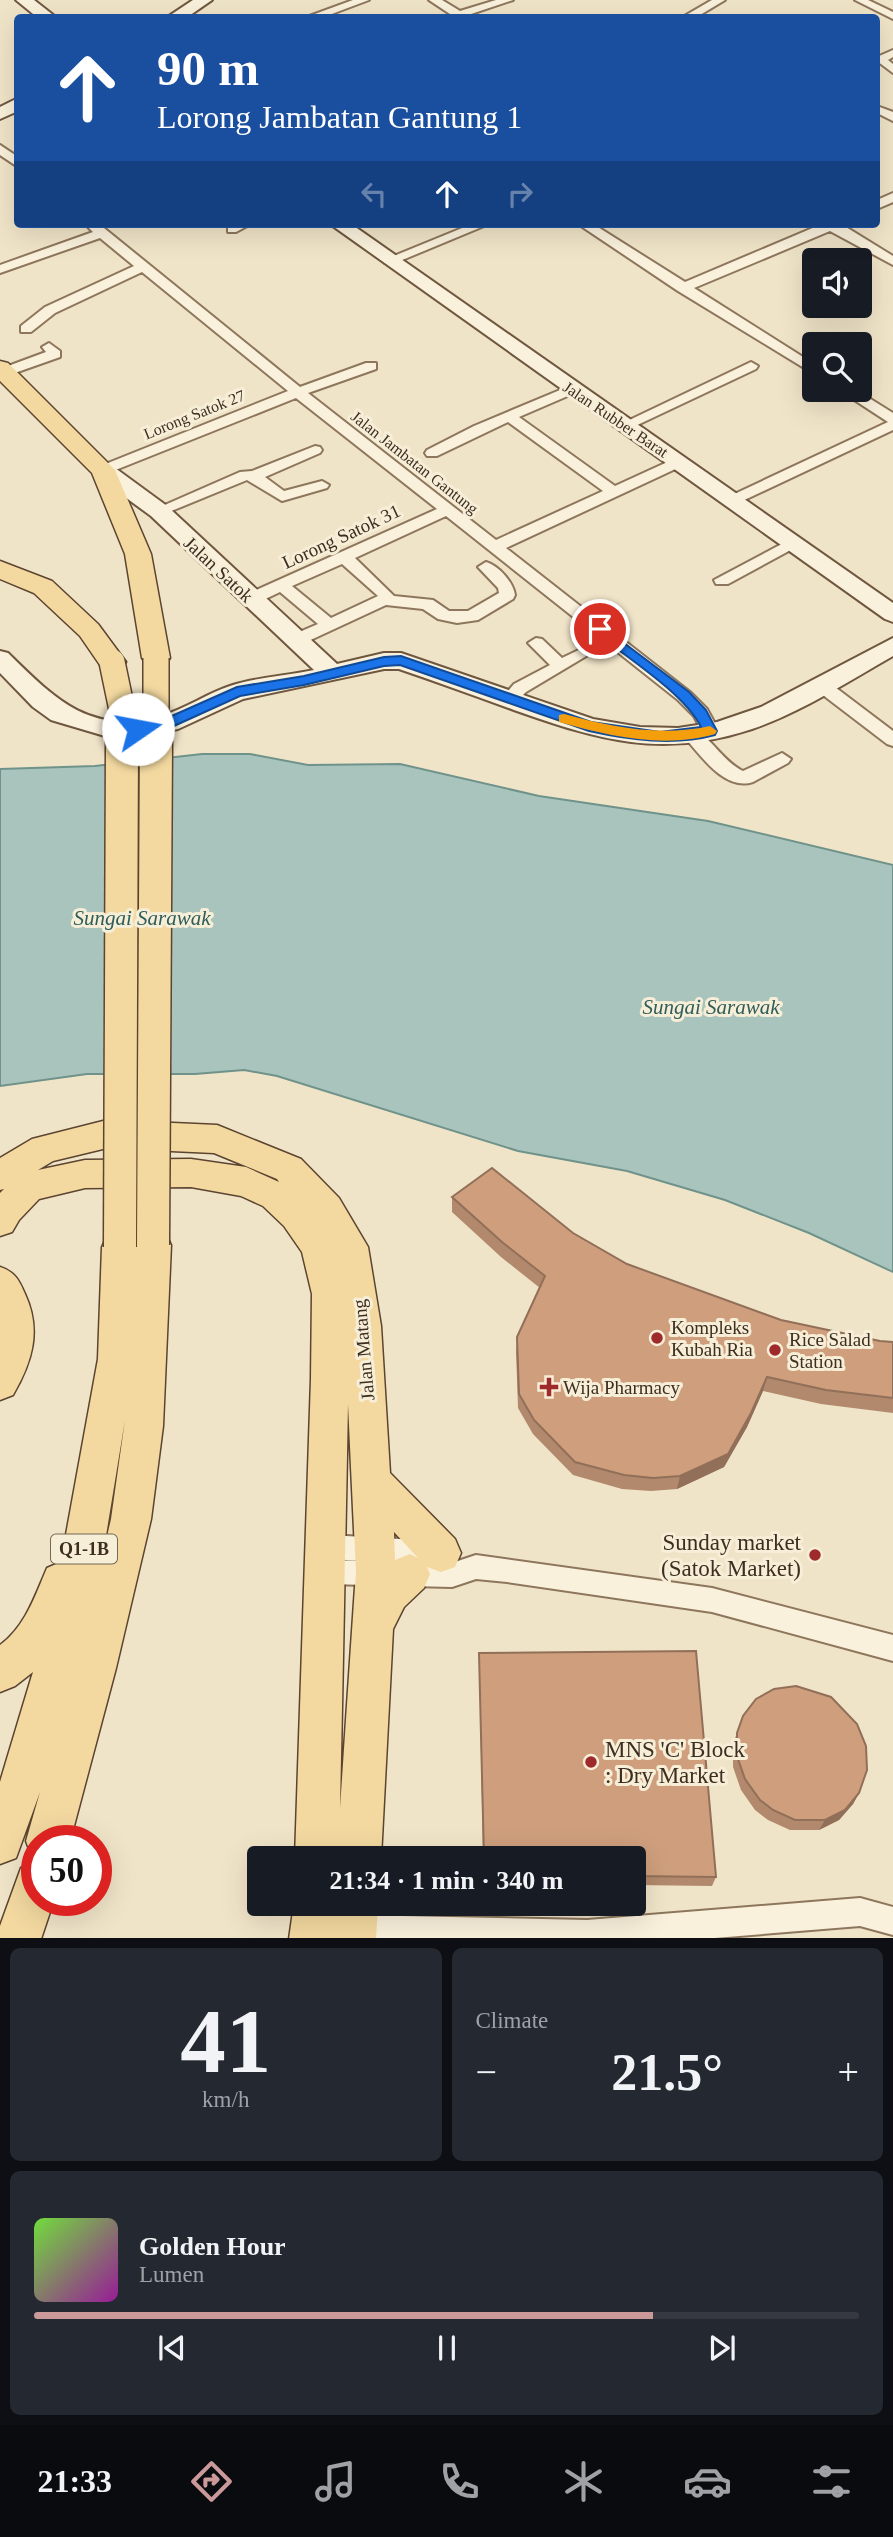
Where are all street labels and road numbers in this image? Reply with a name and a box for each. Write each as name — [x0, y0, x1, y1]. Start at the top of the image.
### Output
street label: Jalan Rubber Barat — [560, 378, 672, 461]
street label: Lorong Satok 27 — [141, 386, 248, 443]
street label: Jalan Jambatan Gantung — [347, 408, 482, 518]
street label: Lorong Satok 31 — [279, 500, 404, 573]
street label: Jalan Satok — [180, 532, 258, 607]
street label: Jalan Matang — [349, 1298, 378, 1402]
road number: Q1-1B — [51, 1534, 117, 1564]

